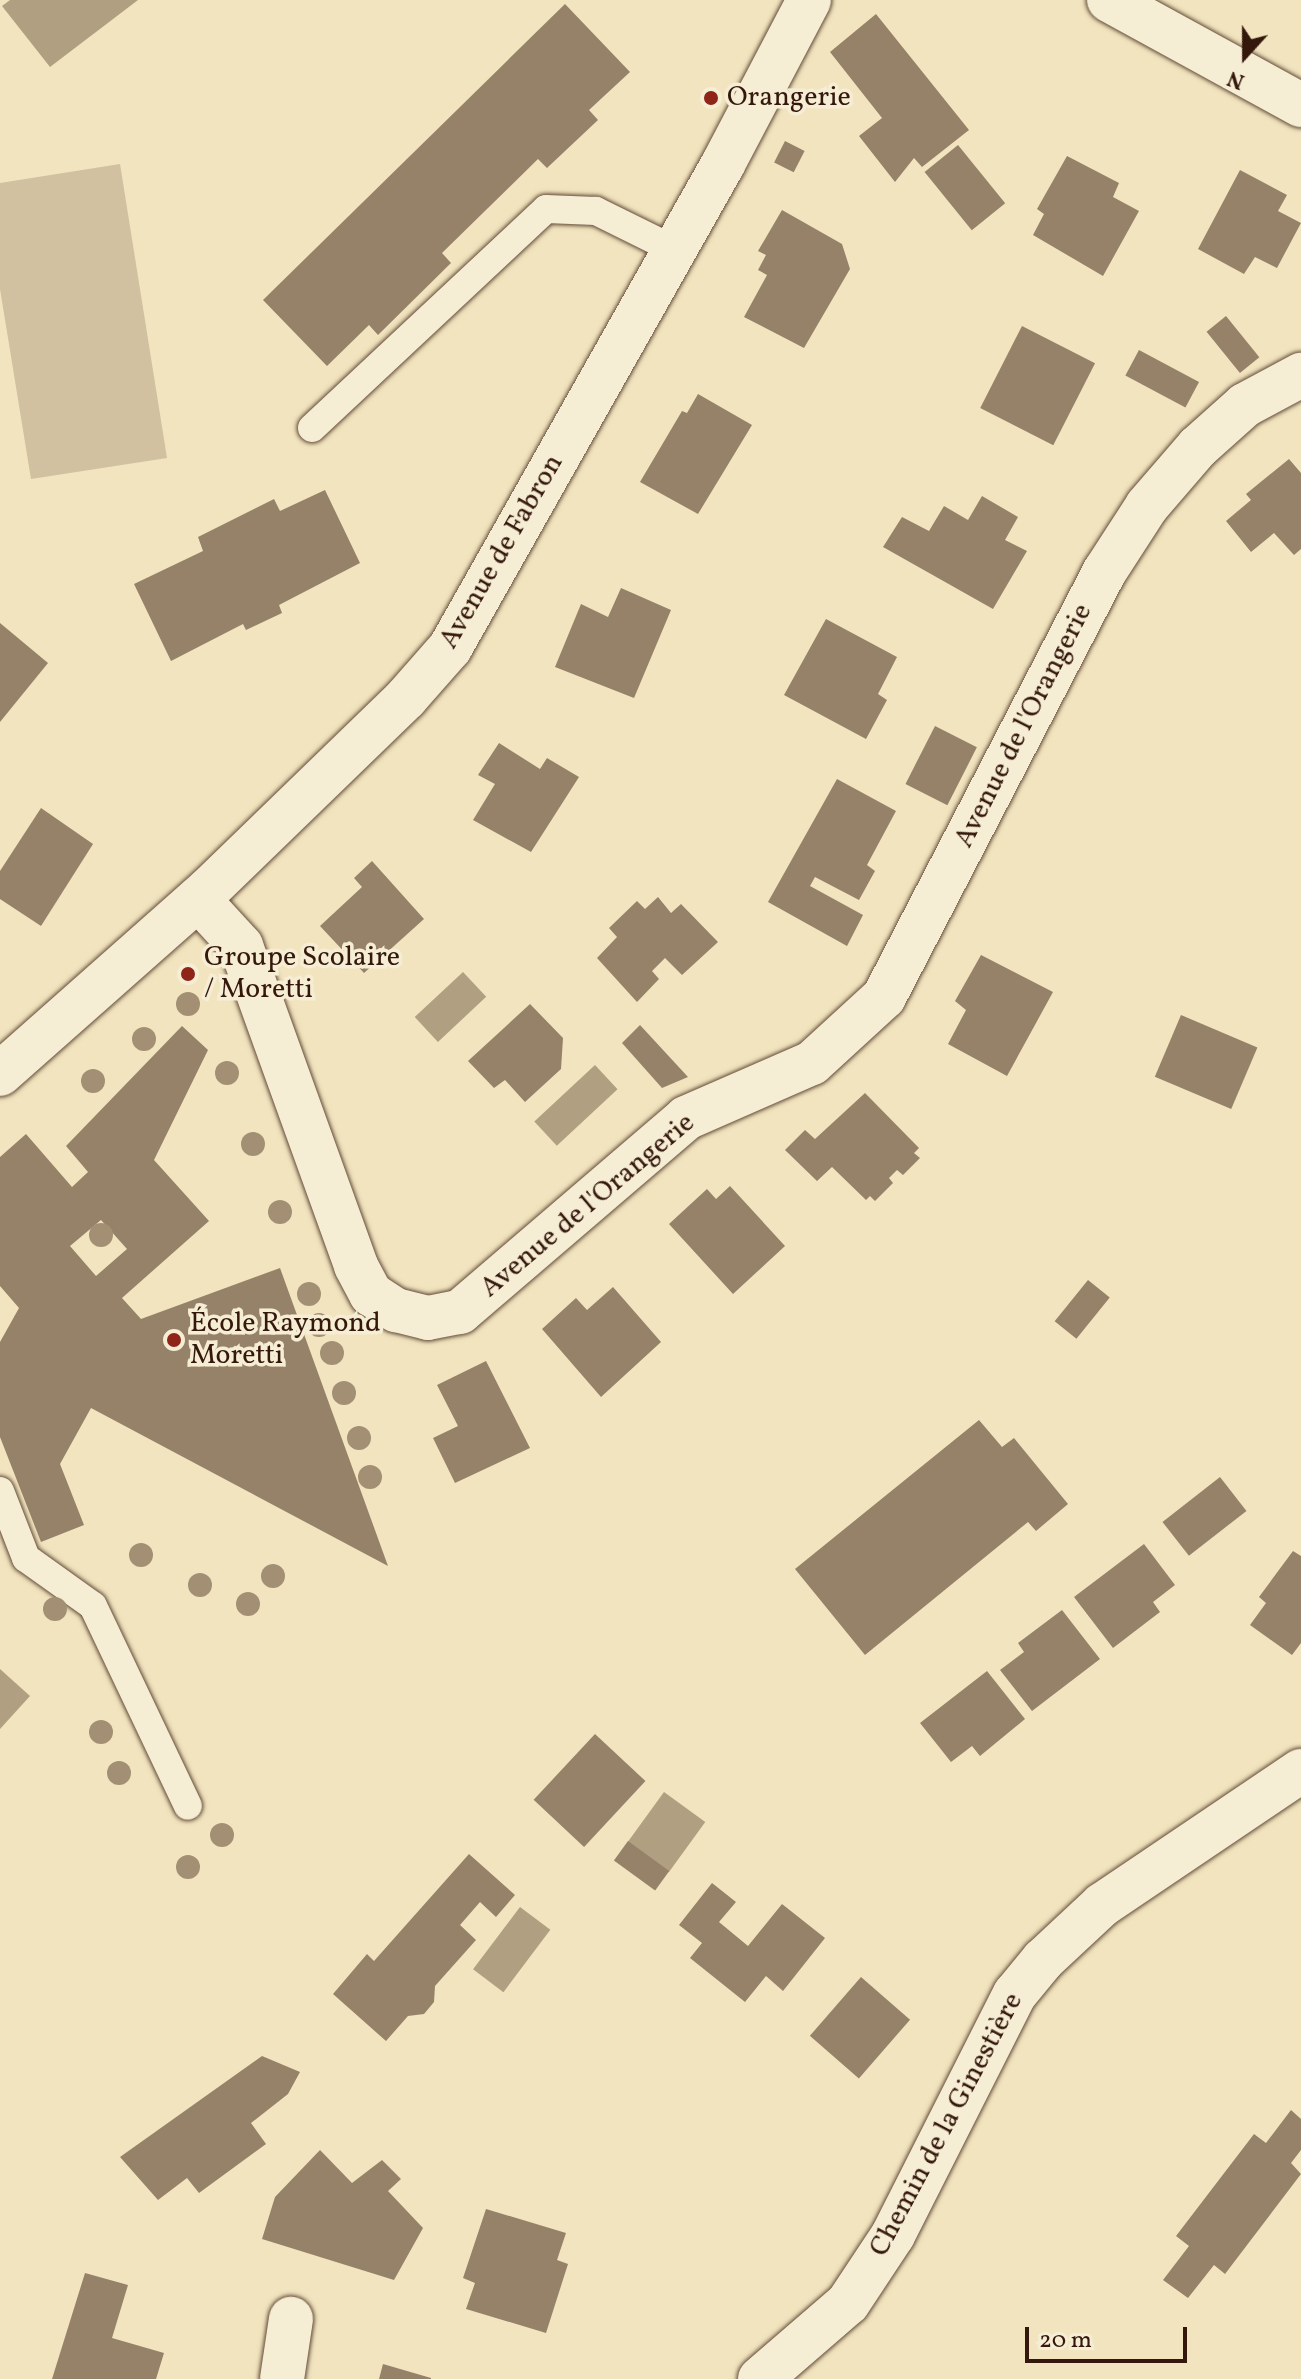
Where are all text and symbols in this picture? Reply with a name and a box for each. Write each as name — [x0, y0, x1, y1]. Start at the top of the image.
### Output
north arrow — [1205, 16, 1285, 96]
text: N — [1223, 62, 1249, 96]
place label: Orangerie — [727, 81, 851, 115]
marker: Orangerie — [702, 89, 720, 107]
street label: Avenue de Fabron — [433, 449, 571, 655]
street label: Avenue de l'Orangerie — [948, 598, 1100, 854]
place label: Groupe Scolaire / Moretti — [204, 941, 400, 1007]
marker: Groupe Scolaire / Moretti — [179, 965, 197, 983]
street label: Avenue de l'Orangerie — [474, 1107, 702, 1305]
place label: École Raymond Moretti — [190, 1307, 381, 1373]
marker: École Raymond Moretti — [165, 1331, 183, 1349]
street label: Chemin de la Ginestière — [863, 1987, 1031, 2263]
scale bar — [1029, 2311, 1191, 2361]
text: 20 m — [1039, 2324, 1092, 2358]

